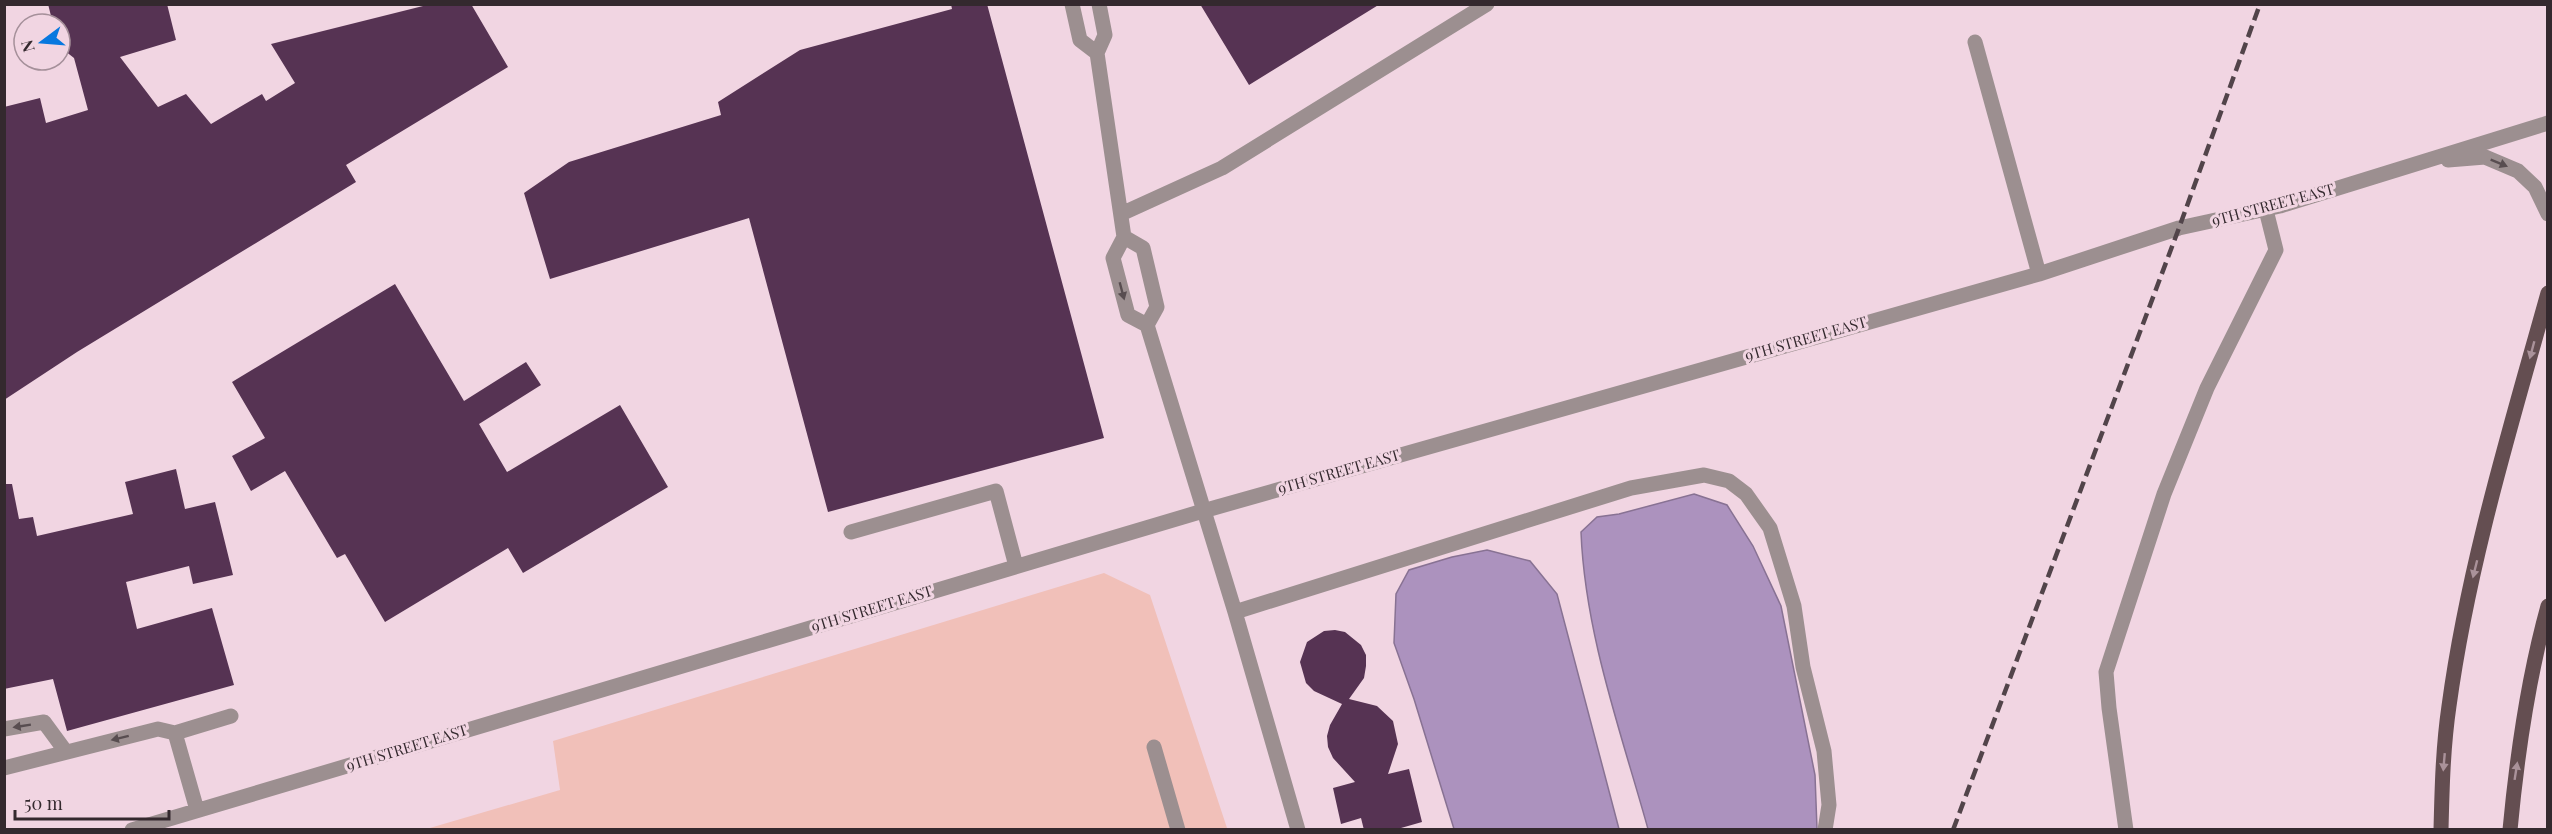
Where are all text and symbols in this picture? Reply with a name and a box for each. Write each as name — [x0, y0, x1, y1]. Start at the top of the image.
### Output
north arrow — [12, 12, 72, 72]
text: N — [15, 37, 39, 55]
one-way arrow — [2490, 159, 2508, 168]
street label: 9TH STREET EAST — [2209, 178, 2336, 230]
one-way arrow — [1118, 282, 1127, 300]
street label: 9TH STREET EAST — [1742, 311, 1869, 365]
one-way arrow — [2527, 341, 2536, 359]
street label: 9TH STREET EAST — [1275, 444, 1402, 498]
one-way arrow — [2469, 560, 2479, 579]
street label: 9TH STREET EAST — [808, 580, 935, 636]
street label: 9TH STREET EAST — [343, 719, 470, 775]
one-way arrow — [12, 722, 31, 731]
one-way arrow — [111, 734, 130, 744]
one-way arrow — [2439, 752, 2449, 771]
one-way arrow — [2512, 762, 2521, 781]
scale bar — [15, 783, 170, 821]
text: 50 m — [24, 791, 63, 815]

